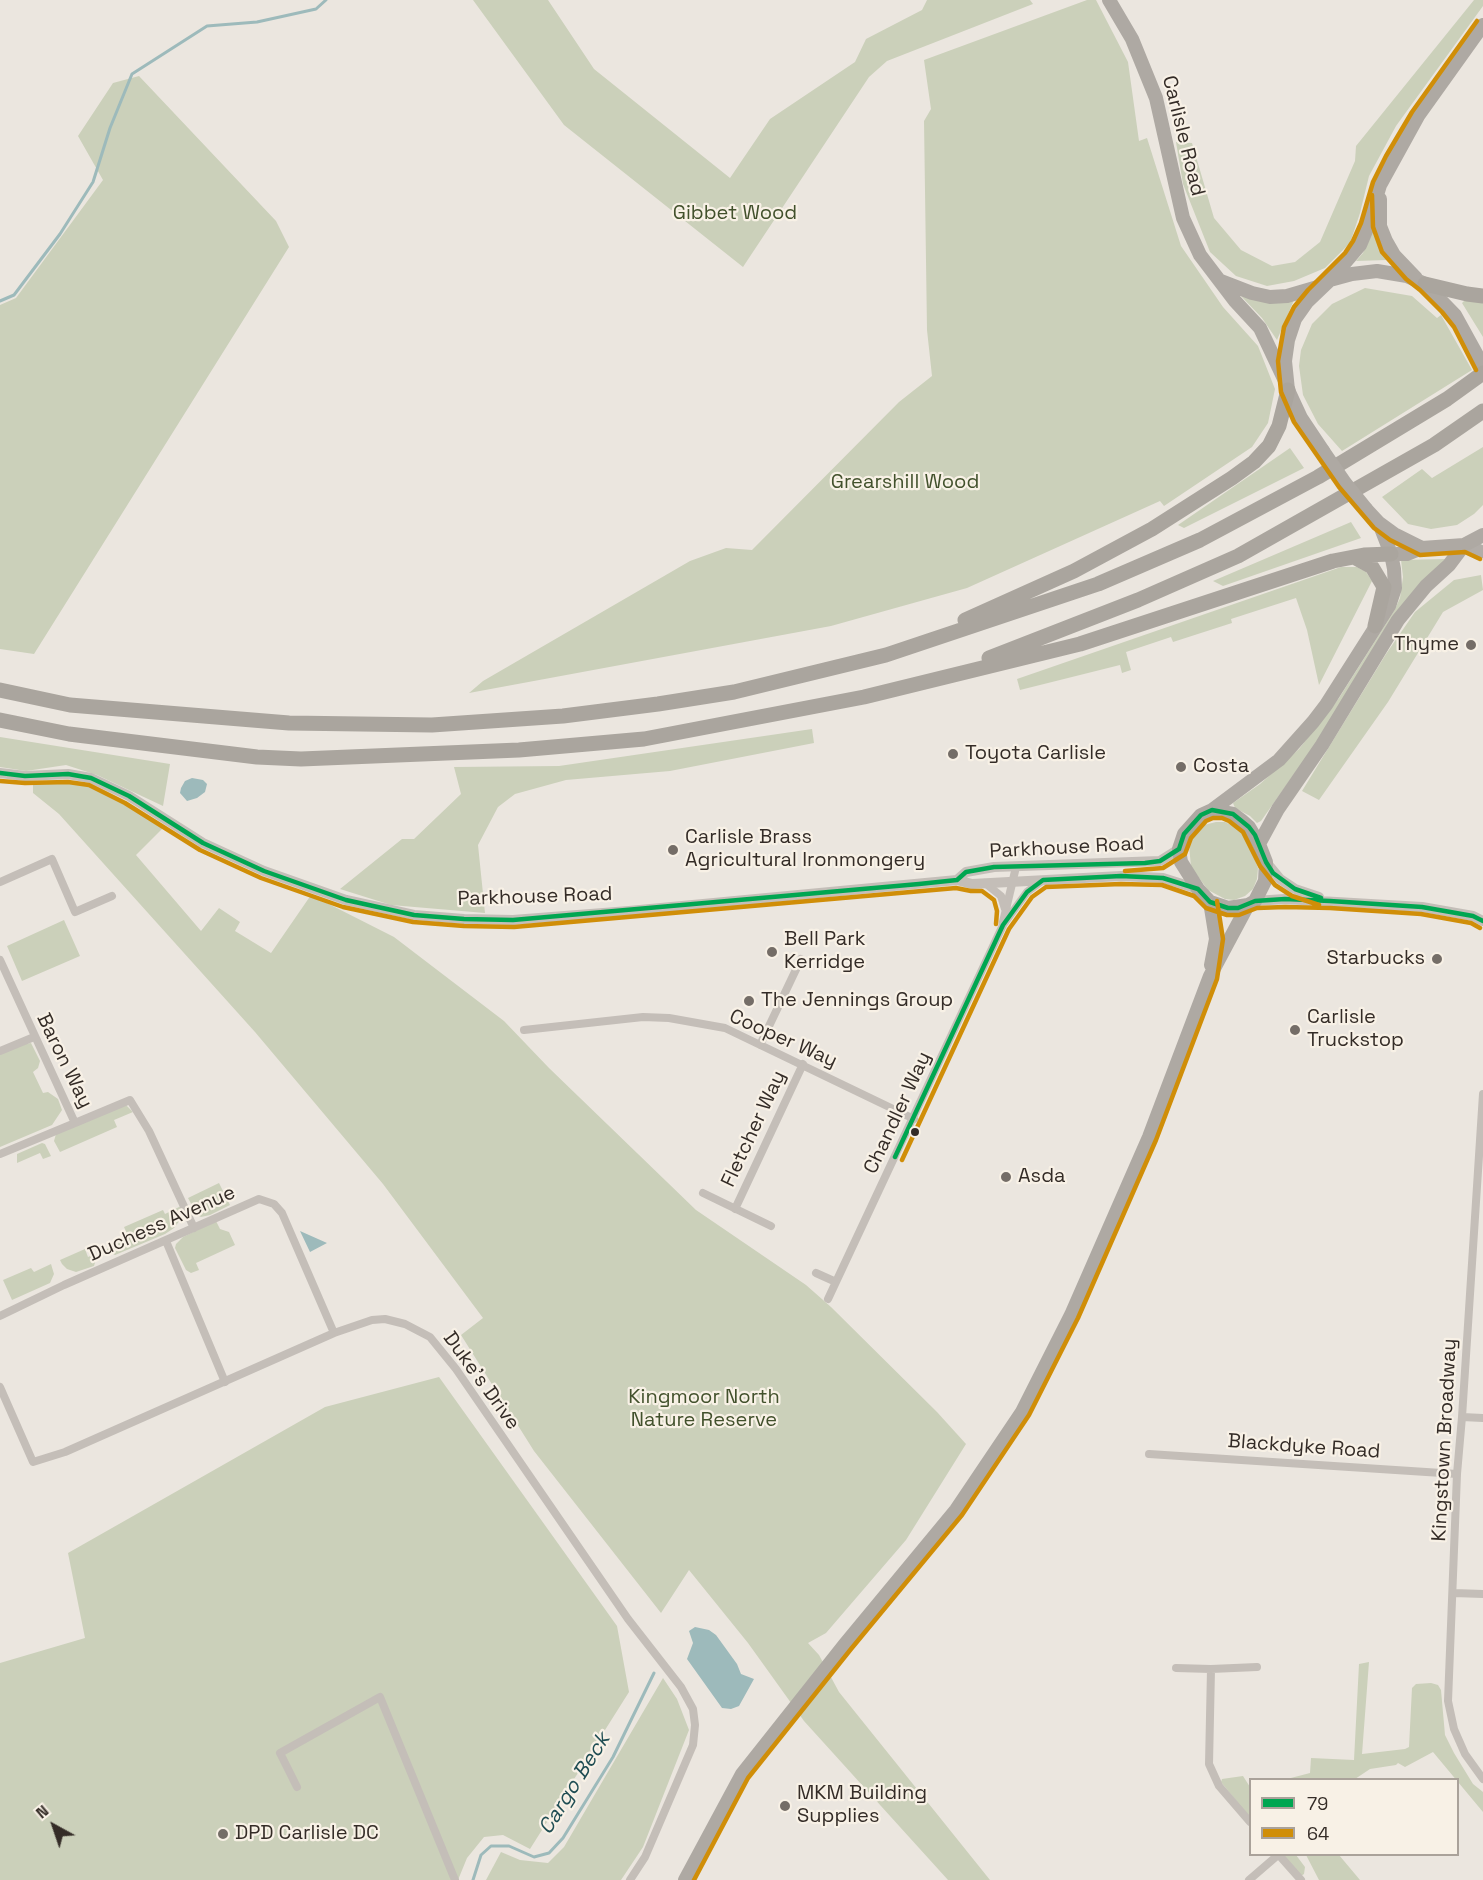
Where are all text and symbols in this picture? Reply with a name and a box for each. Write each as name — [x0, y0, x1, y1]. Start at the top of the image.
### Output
street label: Carlisle Road — [1156, 73, 1210, 199]
park label: Gibbet Wood — [673, 202, 797, 226]
park label: Grearshill Wood — [831, 471, 979, 495]
place label: Thyme — [1394, 633, 1459, 657]
marker: Thyme — [1464, 638, 1478, 652]
place label: Toyota Carlisle — [965, 742, 1106, 766]
marker: Toyota Carlisle — [946, 747, 960, 761]
place label: Costa — [1193, 755, 1249, 779]
marker: Costa — [1174, 760, 1188, 774]
place label: Carlisle Brass Agricultural Ironmongery — [685, 826, 925, 873]
street label: Parkhouse Road — [989, 832, 1145, 864]
marker: Carlisle Brass Agricultural Ironmongery — [666, 843, 680, 857]
street label: Parkhouse Road — [457, 882, 613, 912]
place label: Bell Park Kerridge — [784, 928, 866, 975]
marker: Bell Park Kerridge — [765, 945, 779, 959]
place label: Starbucks — [1326, 947, 1425, 971]
marker: Starbucks — [1430, 952, 1444, 966]
place label: The Jennings Group — [761, 989, 953, 1013]
marker: The Jennings Group — [742, 994, 756, 1008]
street label: Cooper Way — [725, 1004, 841, 1074]
place label: Carlisle Truckstop — [1307, 1006, 1404, 1053]
street label: Baron Way — [31, 1010, 97, 1112]
marker: Carlisle Truckstop — [1288, 1023, 1302, 1037]
street label: Chandler Way — [859, 1048, 937, 1178]
street label: Fletcher Way — [717, 1067, 791, 1191]
unlabelled marker — [909, 1126, 921, 1138]
place label: Asda — [1018, 1165, 1066, 1189]
marker: Asda — [999, 1170, 1013, 1184]
street label: Duchess Avenue — [85, 1181, 239, 1267]
street label: Duke's Drive — [437, 1327, 525, 1435]
street label: Kingstown Broadway — [1428, 1338, 1462, 1542]
park label: Kingmoor North Nature Reserve — [628, 1386, 780, 1433]
street label: Blackdyke Road — [1227, 1430, 1381, 1464]
water label: Cargo Beck — [534, 1729, 616, 1839]
legend — [1249, 1778, 1459, 1856]
place label: MKM Building Supplies — [797, 1782, 927, 1829]
text: 79 — [1307, 1792, 1328, 1815]
north arrow — [24, 1796, 84, 1856]
marker: MKM Building Supplies — [778, 1799, 792, 1813]
text: N — [31, 1800, 53, 1823]
place label: DPD Carlisle DC — [235, 1822, 379, 1846]
text: 64 — [1307, 1822, 1329, 1845]
marker: DPD Carlisle DC — [216, 1827, 230, 1841]

